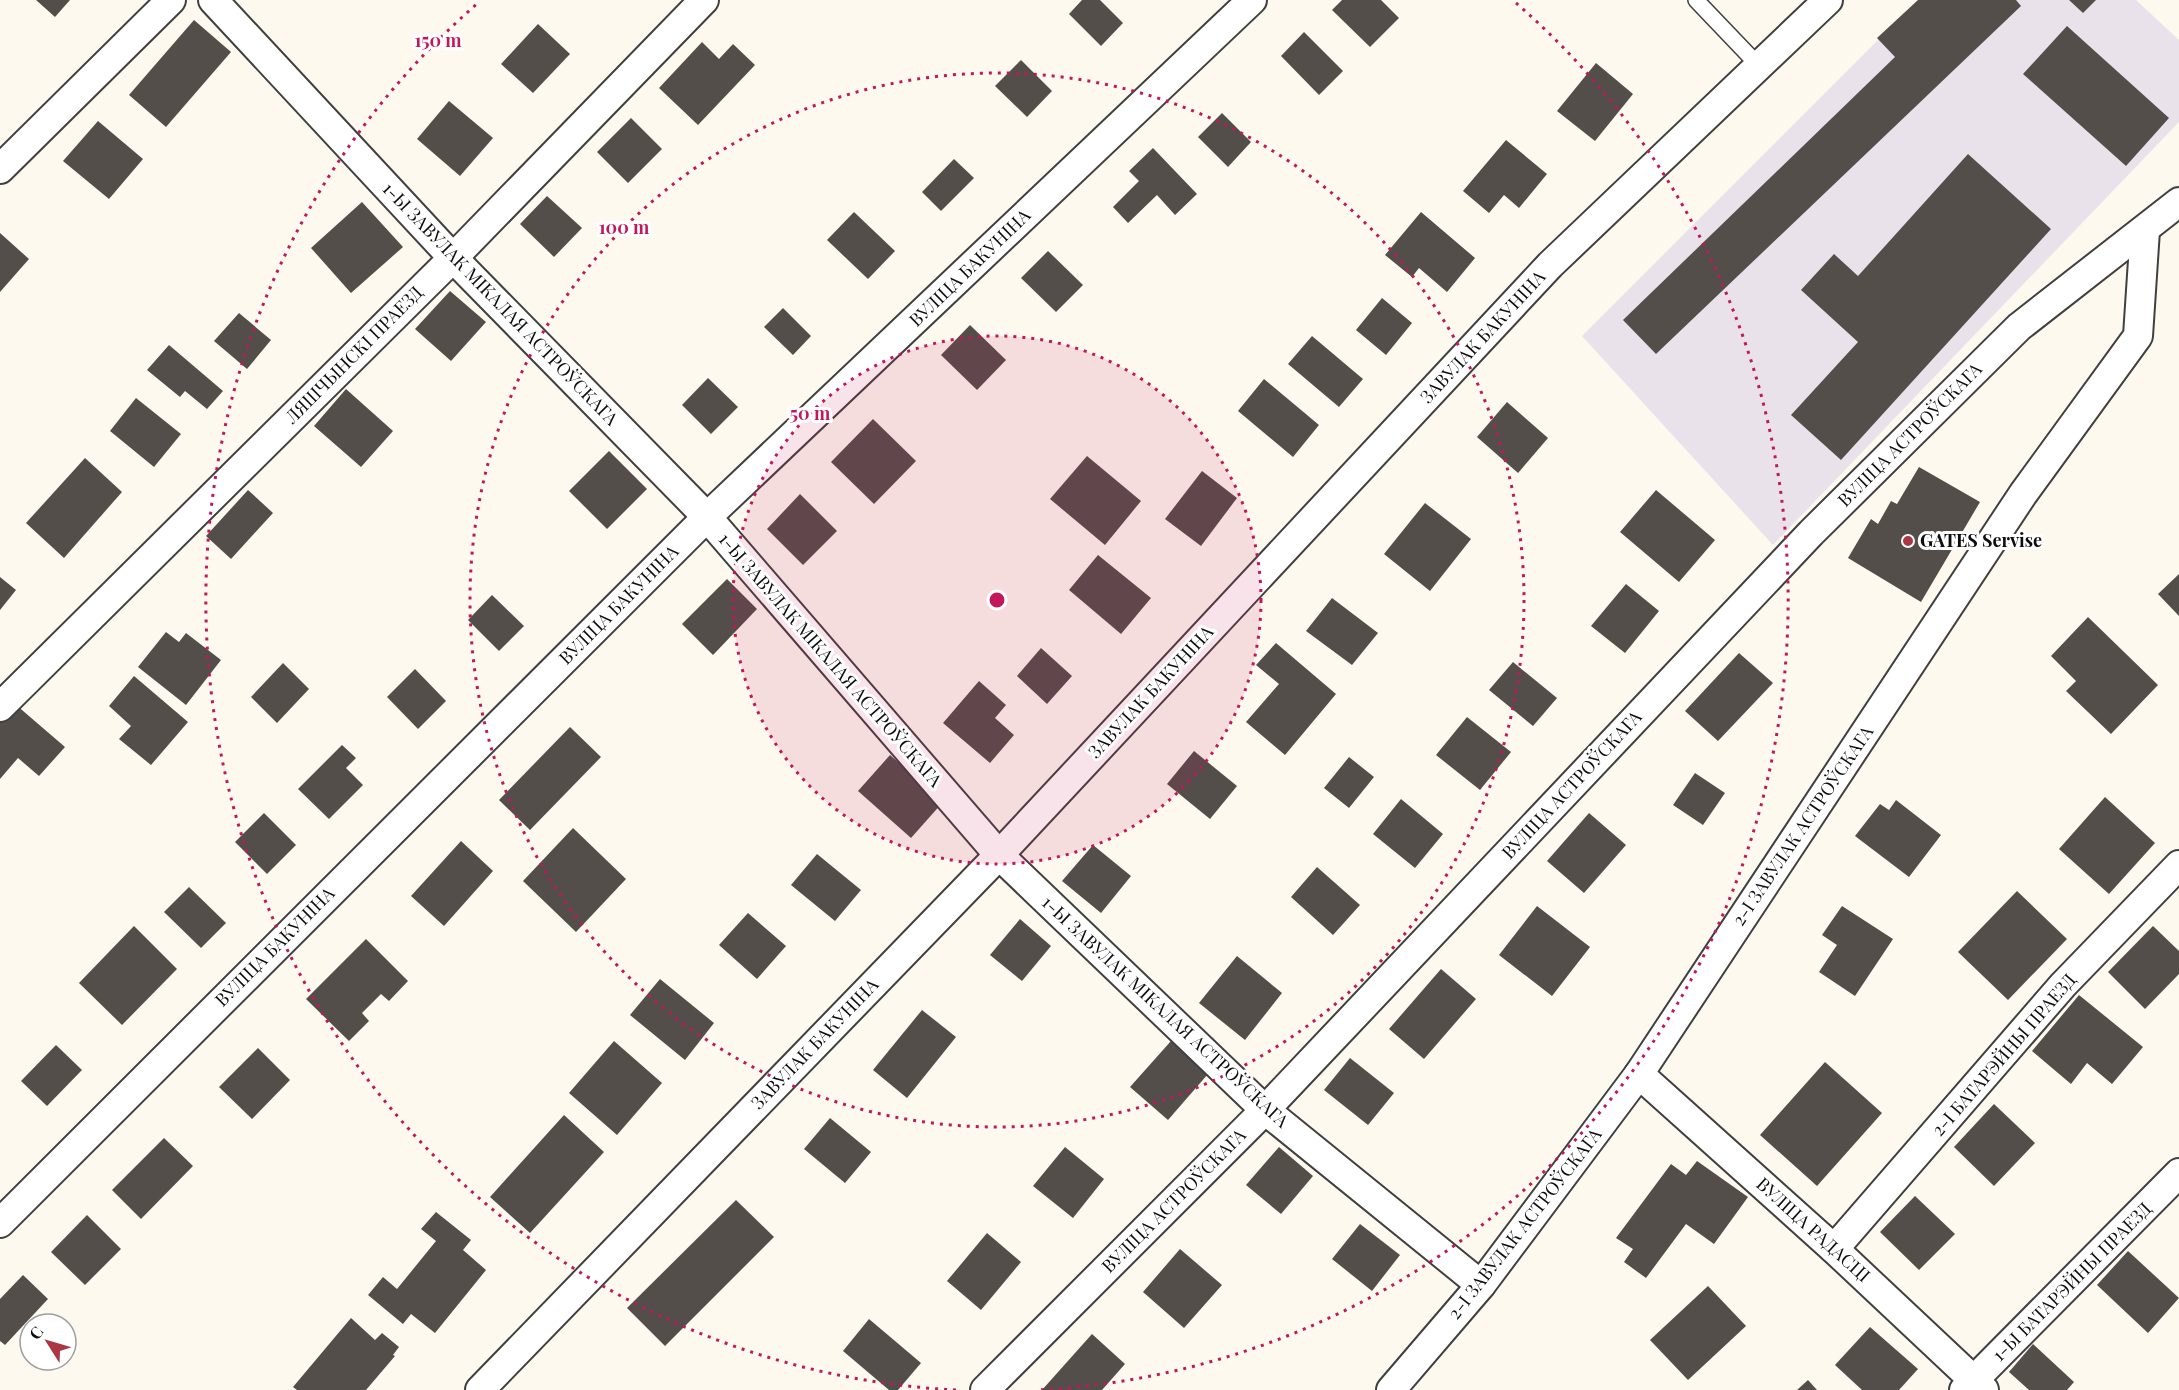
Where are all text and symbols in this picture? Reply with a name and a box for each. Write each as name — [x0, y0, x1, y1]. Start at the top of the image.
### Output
text: 150 m — [414, 28, 462, 52]
street label: 1-Ы ЗАВУЛАК МІКАЛАЯ АСТРОЎСКАГА — [378, 177, 624, 431]
street label: ВУЛІЦА БАКУНІНА — [903, 203, 1036, 331]
text: 100 m — [599, 215, 650, 239]
street label: ЗАВУЛАК БАКУНІНА — [1414, 264, 1551, 408]
street label: ЛЯШЧЫНСКІ ПРАЕЗД — [279, 280, 427, 429]
street label: ВУЛІЦА АСТРОЎСКАГА — [1832, 357, 1987, 512]
text: 50 m — [790, 401, 831, 425]
street label: 1-Ы ЗАВУЛАК МІКАЛАЯ АСТРОЎСКАГА — [714, 527, 948, 792]
place label: GATES Servise — [1920, 528, 2042, 552]
marker: GATES Servise — [1901, 534, 1915, 548]
street label: ВУЛІЦА БАКУНІНА — [553, 539, 684, 669]
centre of rings — [987, 590, 1007, 610]
street label: ЗАВУЛАК БАКУНІНА — [1082, 619, 1219, 763]
street label: ВУЛІЦА АСТРОЎСКАГА — [1496, 704, 1647, 864]
street label: 2-І ЗАВУЛАК АСТРОЎСКАГА — [1726, 720, 1879, 930]
street label: ВУЛІЦА БАКУНІНА — [209, 881, 340, 1011]
street label: 1-Ы ЗАВУЛАК МІКАЛАЯ АСТРОЎСКАГА — [1037, 890, 1295, 1133]
street label: 2-І БАТАРЭЙНЫ ПРАЕЗД — [1926, 968, 2081, 1141]
street label: ЗАВУЛАК БАКУНІНА — [745, 972, 884, 1114]
street label: 2-І ЗАВУЛАК АСТРОЎСКАГА — [1442, 1122, 1607, 1324]
street label: ВУЛІЦА АСТРОЎСКАГА — [1096, 1123, 1251, 1278]
street label: ВУЛІЦА РАДАСЦІ — [1752, 1172, 1876, 1287]
street label: 1-Ы БАТАРЭЙНЫ ПРАЕЗД — [1986, 1196, 2156, 1366]
north arrow — [18, 1312, 78, 1372]
text: С — [24, 1322, 47, 1343]

